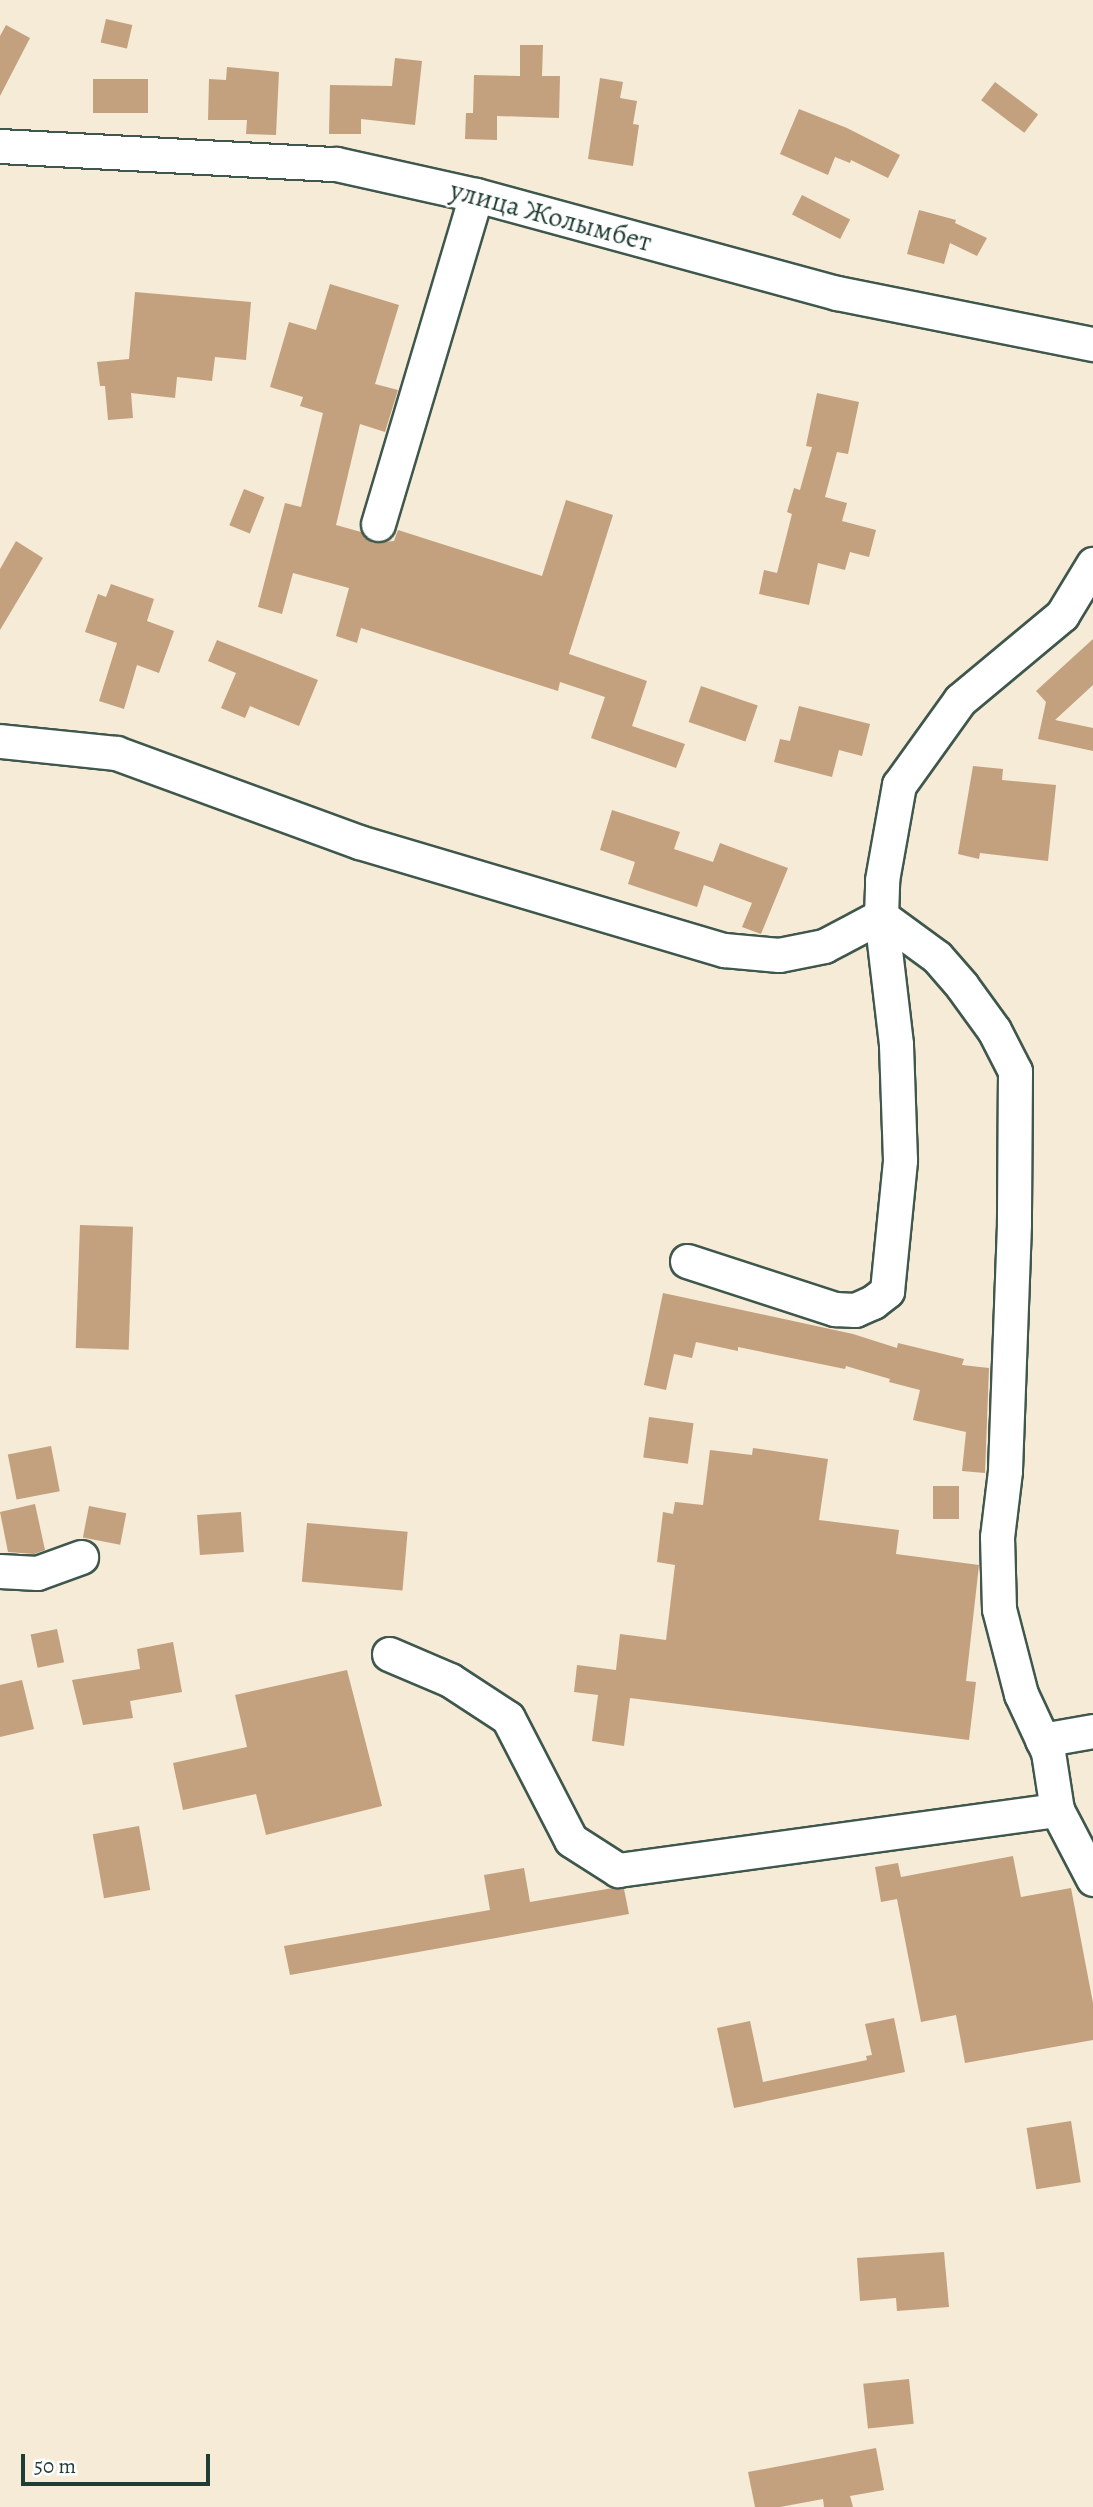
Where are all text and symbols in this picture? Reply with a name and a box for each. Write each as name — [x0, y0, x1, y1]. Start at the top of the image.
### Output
street label: улица Жолымбет — [447, 173, 655, 259]
scale bar — [24, 2440, 214, 2484]
text: 50 m — [34, 2452, 76, 2480]

